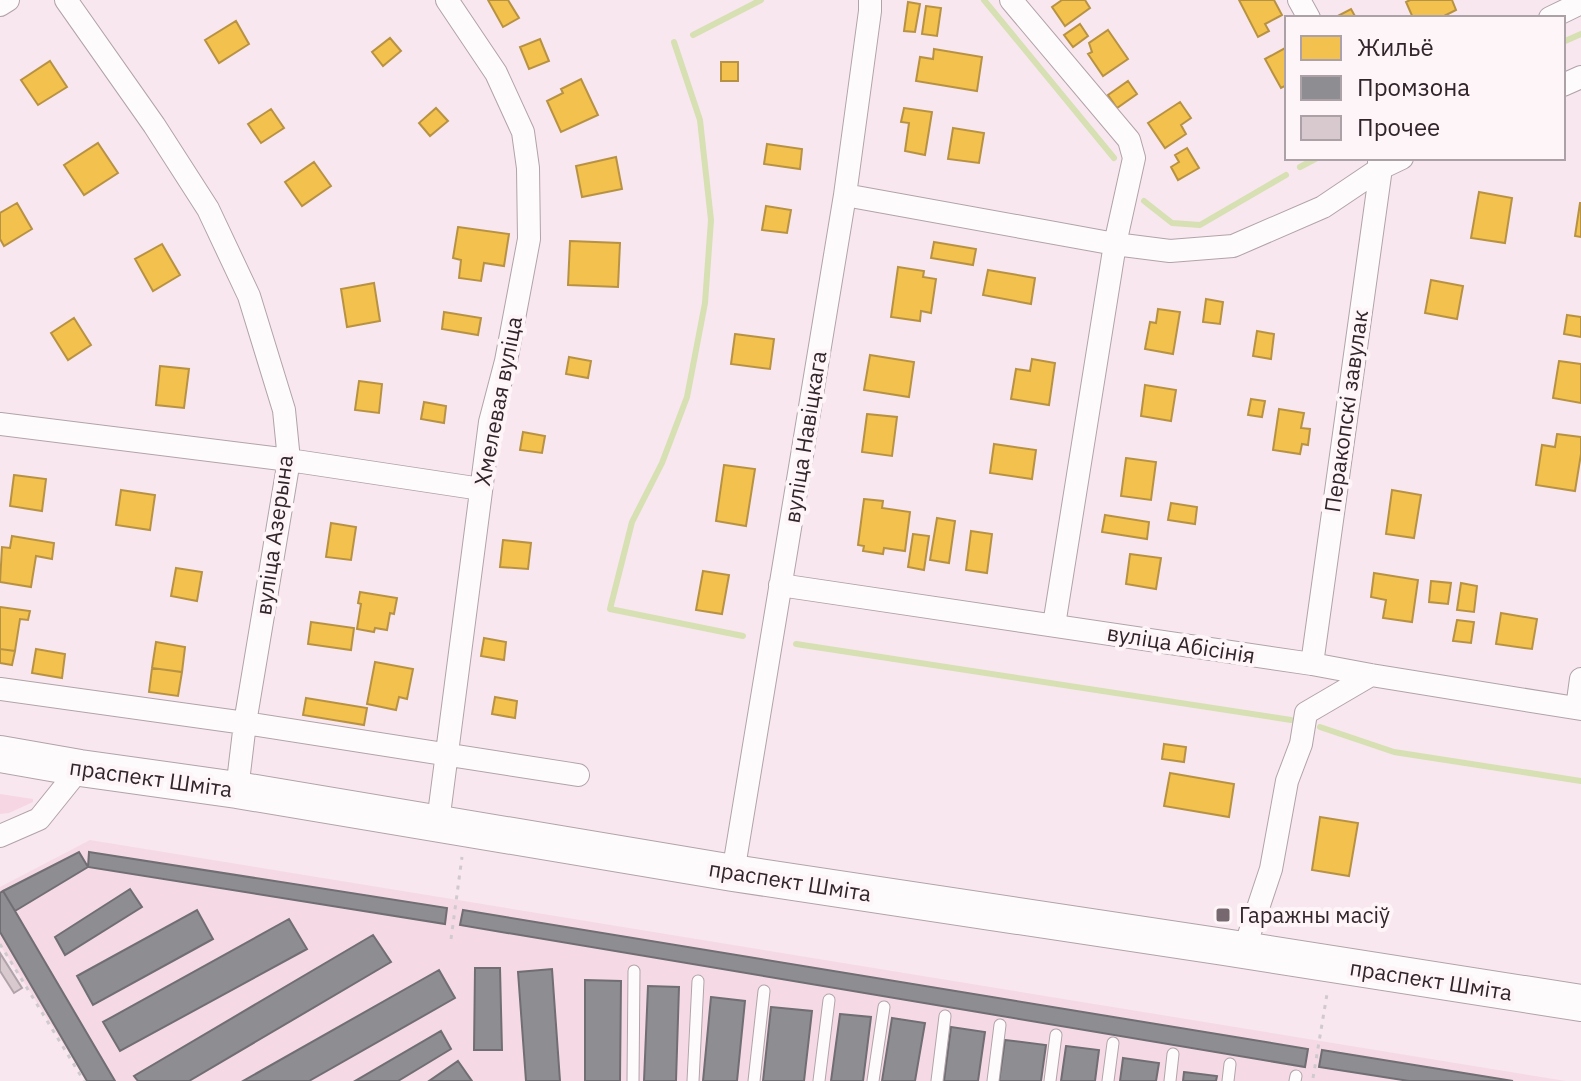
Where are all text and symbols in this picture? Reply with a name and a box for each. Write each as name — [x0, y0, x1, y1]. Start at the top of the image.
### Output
legend — [1285, 16, 1565, 160]
text: Жильё — [1357, 31, 1434, 63]
text: Промзона — [1357, 71, 1470, 103]
text: Прочее — [1357, 111, 1440, 143]
street label: Перакопскі завулак — [1317, 308, 1374, 514]
street label: Хмелевая вуліца — [467, 314, 528, 488]
street label: вуліца Навіцкага — [777, 349, 832, 525]
street label: вуліца Азерына — [248, 453, 299, 617]
street label: вуліца Абісінія — [1105, 617, 1257, 670]
street label: праспект Шміта — [68, 752, 235, 803]
street label: праспект Шміта — [707, 853, 874, 908]
place label: Гаражны масіў — [1239, 900, 1390, 929]
marker: Гаражны масіў — [1214, 906, 1232, 924]
street label: праспект Шміта — [1348, 952, 1515, 1007]

